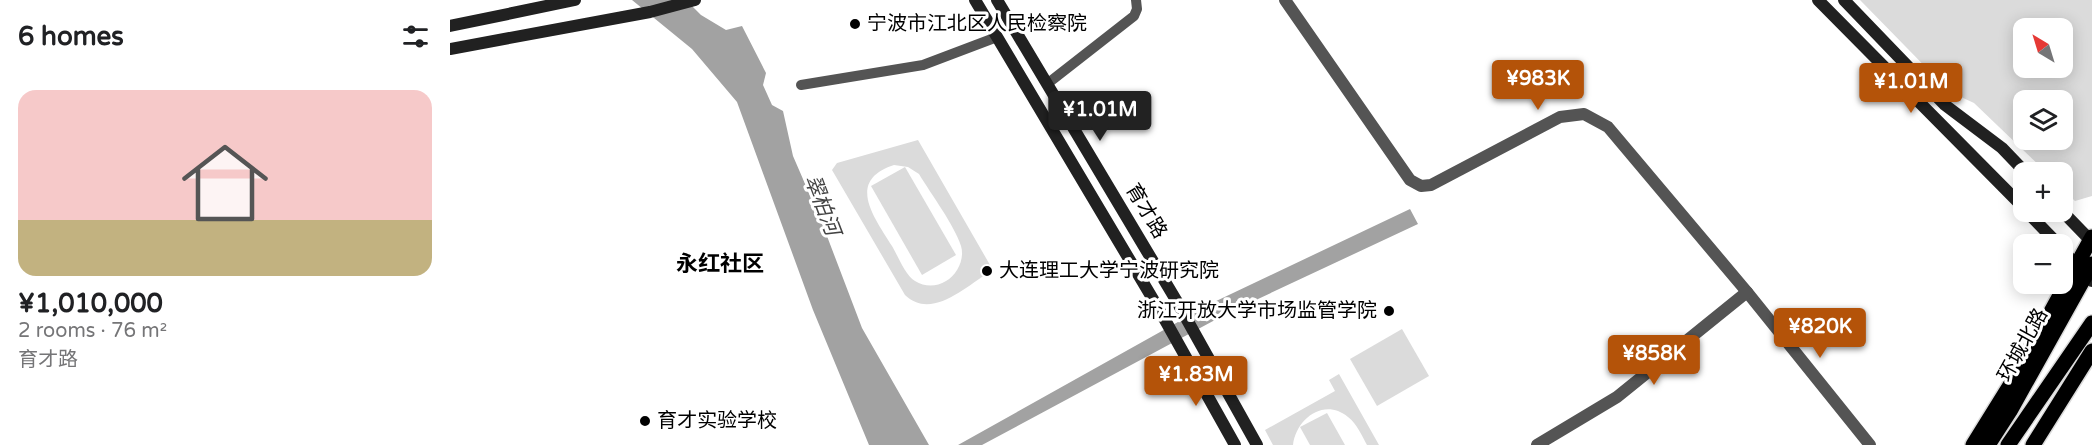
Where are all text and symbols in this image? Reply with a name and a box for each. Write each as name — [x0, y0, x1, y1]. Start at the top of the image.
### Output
place label: 宁波市江北区人民检察院 — [867, 12, 1087, 36]
marker: 宁波市江北区人民检察院 — [848, 17, 862, 31]
north arrow — [2013, 18, 2073, 78]
map controls — [2013, 18, 2073, 294]
icon: filters — [399, 20, 432, 53]
text: 6 homes — [18, 21, 124, 52]
pin: ¥983K — [1496, 60, 1580, 111]
pin: ¥1.01M — [1862, 63, 1960, 114]
text: ¥983K — [1506, 67, 1570, 91]
text: ¥1.01M — [1873, 70, 1949, 94]
button: layers — [2013, 90, 2073, 150]
pin: ¥1.01M — [1051, 91, 1149, 142]
text: ¥1.01M — [1062, 98, 1138, 122]
icon: home — [171, 129, 279, 237]
button: + — [2013, 162, 2073, 222]
water label: 翠柏河 — [799, 171, 846, 243]
street label: 育才路 — [1120, 179, 1172, 243]
button: − — [2013, 234, 2073, 294]
district label: 永红社区 — [676, 251, 764, 277]
place label: 大连理工大学宁波研究院 — [999, 259, 1219, 283]
marker: 大连理工大学宁波研究院 — [980, 264, 994, 278]
text: ¥1,010,000 — [18, 288, 163, 319]
place label: 浙江开放大学市场监管学院 — [1137, 299, 1377, 323]
marker: 浙江开放大学市场监管学院 — [1382, 304, 1396, 318]
street label: 环城北路 — [1993, 304, 2053, 386]
pin: ¥820K — [1778, 308, 1862, 359]
text: ¥820K — [1788, 315, 1852, 339]
text: 2 rooms · 76 m² — [18, 319, 167, 343]
pin: ¥858K — [1612, 335, 1696, 386]
text: ¥858K — [1622, 342, 1686, 366]
text: 育才路 — [18, 348, 78, 372]
pin: ¥1.83M — [1147, 356, 1245, 407]
text: ¥1.83M — [1158, 363, 1234, 387]
place label: 育才实验学校 — [657, 409, 777, 433]
marker: 育才实验学校 — [638, 414, 652, 428]

